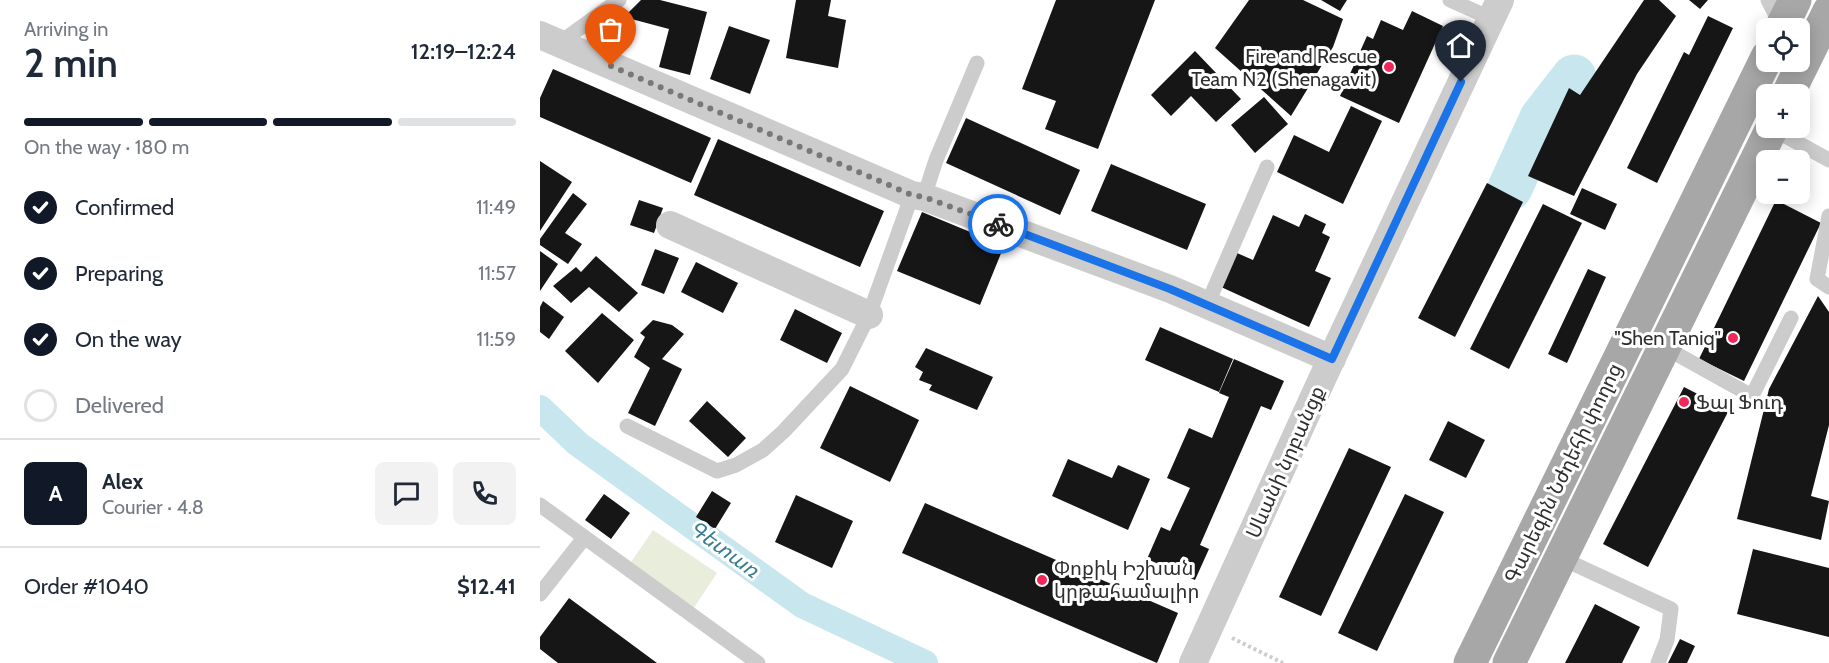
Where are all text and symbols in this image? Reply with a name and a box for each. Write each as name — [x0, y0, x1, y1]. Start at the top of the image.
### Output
pin — [585, 4, 636, 66]
icon: bag — [594, 13, 627, 46]
text: Arriving in — [24, 17, 108, 41]
map controls — [1756, 18, 1810, 204]
button: locate — [1756, 18, 1810, 72]
pin — [1435, 20, 1486, 82]
icon: home — [1444, 29, 1477, 62]
text: 12:19–12:24 — [411, 38, 516, 65]
text: 2 min — [24, 39, 118, 87]
place label: Fire and Rescue Team N2 (Shenagavit) — [1191, 44, 1377, 91]
marker: Fire and Rescue Team N2 (Shenagavit) — [1382, 60, 1396, 74]
button: + — [1756, 84, 1810, 138]
text: On the way · 180 m — [24, 135, 189, 159]
button: − — [1756, 150, 1810, 204]
icon: check — [24, 191, 57, 224]
text: Confirmed — [75, 194, 174, 221]
courier — [968, 194, 1028, 254]
text: 11:49 — [476, 195, 516, 219]
icon: bike — [982, 208, 1015, 241]
icon: check — [24, 257, 57, 290]
text: Preparing — [75, 260, 163, 287]
text: 11:57 — [478, 261, 516, 285]
icon: check — [24, 323, 57, 356]
text: On the way — [75, 326, 182, 353]
place label: "Shen Taniq" — [1614, 326, 1721, 350]
text: 11:59 — [477, 327, 516, 351]
marker: "Shen Taniq" — [1726, 331, 1740, 345]
street label: Գարեգին Նժդեհի փողոց — [1499, 359, 1627, 587]
street label: Սևանի նրբանցք — [1241, 382, 1329, 542]
place label: Ֆալ Ֆուդ — [1696, 390, 1783, 414]
text: Delivered — [75, 392, 164, 419]
marker: Ֆալ Ֆուդ — [1677, 395, 1691, 409]
button: chat — [375, 462, 438, 525]
button: phone — [453, 462, 516, 525]
text: Alex — [102, 468, 143, 495]
text: A — [49, 480, 62, 507]
text: Courier · 4.8 — [102, 495, 204, 519]
water label: Գետառ — [684, 515, 765, 583]
place label: Փոքիկ Իշխան կրթահամալիր — [1054, 556, 1199, 603]
text: Order #1040 — [24, 573, 149, 600]
text: $12.41 — [457, 573, 516, 600]
marker: Փոքիկ Իշխան կրթահամալիր — [1035, 573, 1049, 587]

